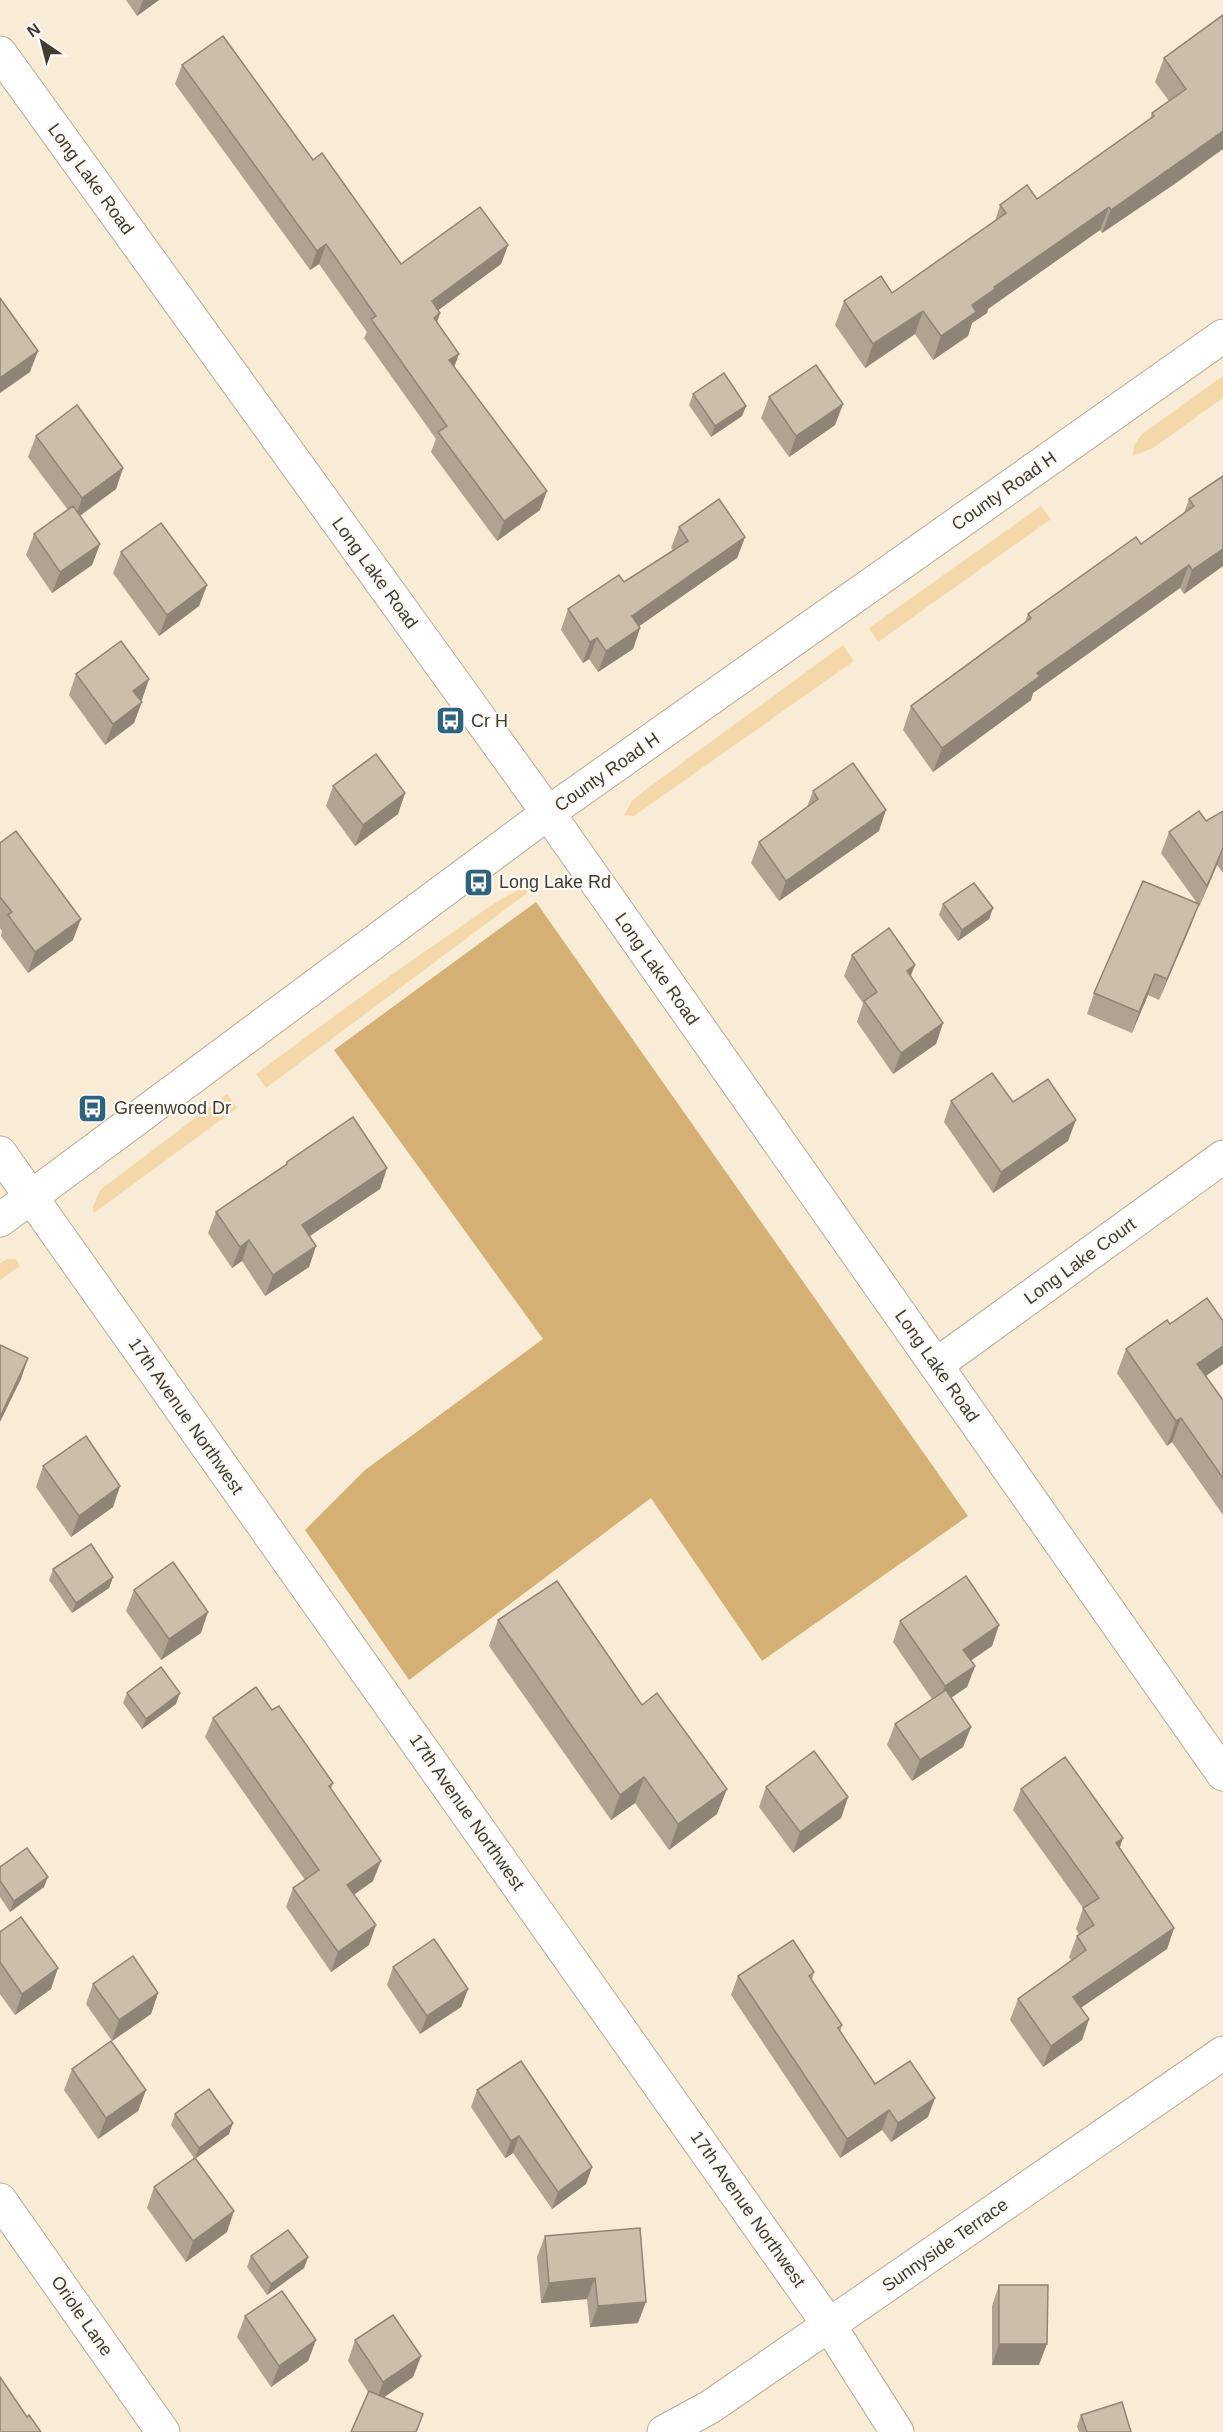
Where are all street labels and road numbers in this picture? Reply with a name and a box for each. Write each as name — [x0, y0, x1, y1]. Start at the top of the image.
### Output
street label: Long Lake Road — [44, 120, 138, 238]
street label: County Road H — [948, 448, 1060, 534]
street label: Long Lake Road — [328, 514, 422, 632]
street label: County Road H — [551, 729, 663, 815]
street label: Long Lake Road — [611, 909, 703, 1029]
street label: Long Lake Court — [1020, 1214, 1140, 1308]
street label: Long Lake Road — [891, 1306, 983, 1426]
street label: 17th Avenue Northwest — [125, 1334, 247, 1498]
street label: 17th Avenue Northwest — [406, 1730, 528, 1894]
street label: 17th Avenue Northwest — [687, 2127, 809, 2291]
street label: Sunnyside Terrace — [878, 2194, 1012, 2296]
street label: Oriole Lane — [47, 2272, 117, 2360]

